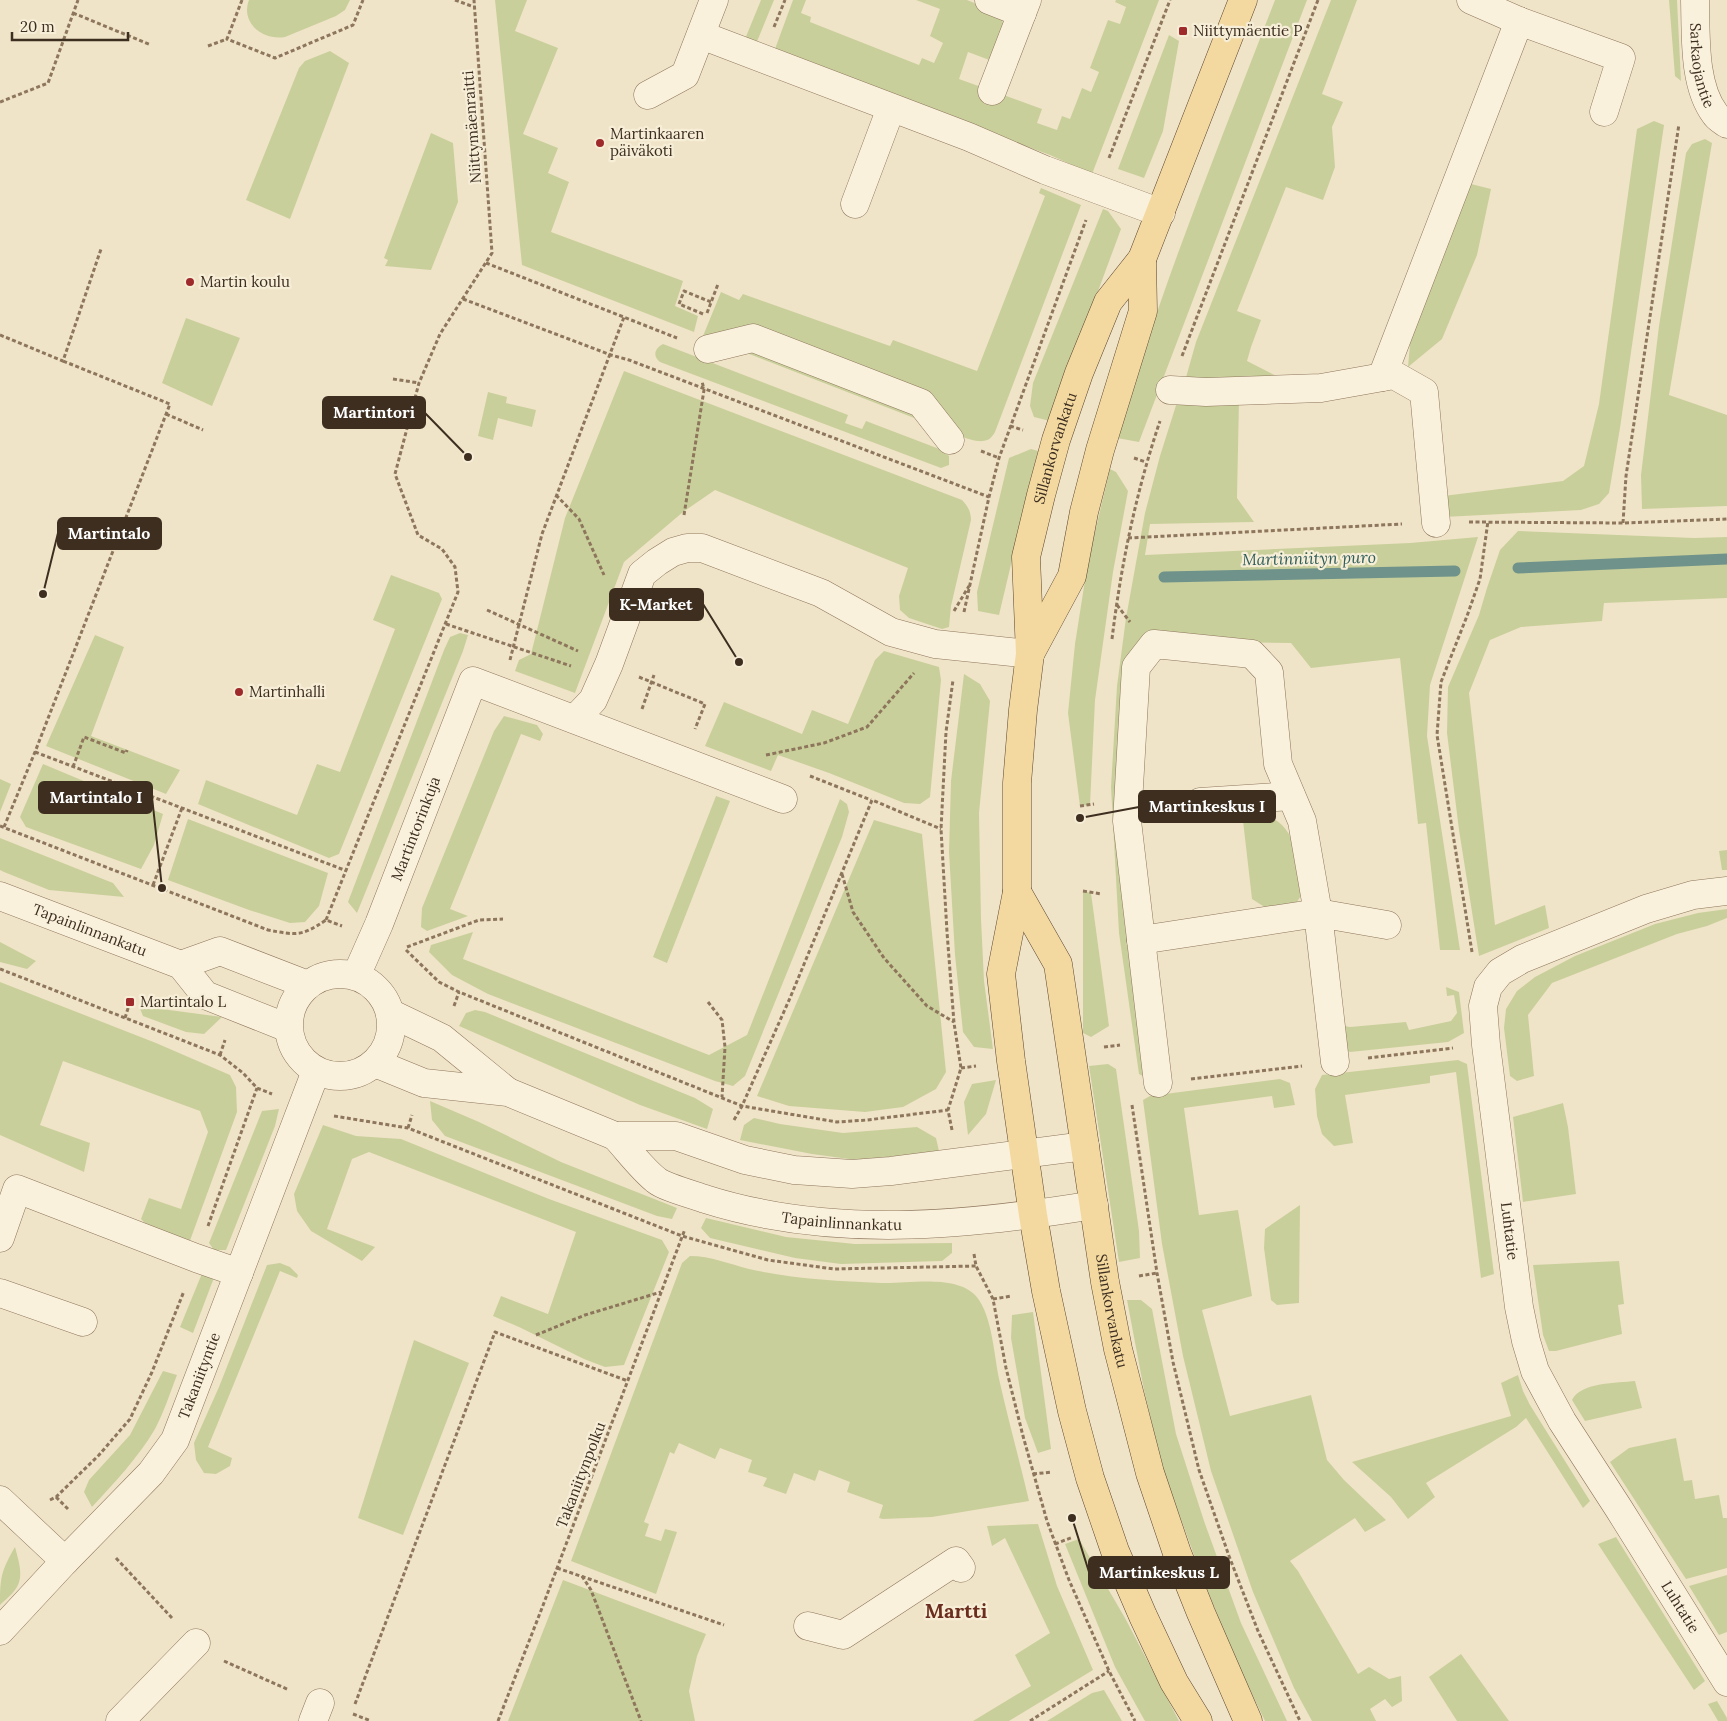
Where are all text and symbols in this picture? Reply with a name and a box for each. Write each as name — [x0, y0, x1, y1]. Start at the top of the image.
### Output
scale bar — [12, 10, 129, 42]
text: 20 m — [20, 17, 55, 36]
place label: Niittymäentie P — [1193, 21, 1302, 40]
street label: Sarkaojantie — [1686, 23, 1719, 111]
marker: Niittymäentie P — [1177, 25, 1189, 37]
street label: Niittymäenraitti — [458, 70, 485, 184]
place label: Martinkaaren päiväkoti — [610, 124, 704, 160]
marker: Martinkaaren päiväkoti — [594, 137, 606, 149]
place label: Martin koulu — [200, 272, 290, 291]
marker: Martin koulu — [184, 276, 196, 288]
street label: Sillankorvankatu — [1029, 390, 1081, 506]
callout: Martintori — [323, 397, 425, 428]
text: Martintori — [333, 402, 415, 422]
callout: Martintalo — [58, 518, 161, 549]
text: Martintalo — [68, 523, 150, 543]
water label: Martinniityn puro — [1242, 547, 1376, 569]
callout: K-Market — [610, 589, 703, 620]
text: K-Market — [619, 594, 693, 614]
place label: Martinhalli — [249, 682, 325, 701]
marker: Martinhalli — [233, 686, 245, 698]
street label: Martintorinkuja — [387, 773, 444, 883]
callout: Martintalo I — [39, 782, 152, 813]
text: Martintalo I — [50, 787, 142, 807]
callout: Martinkeskus I — [1139, 791, 1275, 822]
text: Martinkeskus I — [1149, 796, 1265, 816]
street label: Tapainlinnankatu — [30, 899, 150, 960]
place label: Martintalo L — [140, 992, 226, 1011]
marker: Martintalo L — [124, 996, 136, 1008]
street label: Luhtatie — [1497, 1201, 1523, 1261]
street label: Tapainlinnankatu — [780, 1207, 902, 1234]
street label: Sillankorvankatu — [1092, 1253, 1133, 1370]
street label: Takaniityntie — [174, 1330, 224, 1422]
street label: Takaniitynpolku — [552, 1419, 610, 1531]
callout: Martinkeskus L — [1089, 1557, 1229, 1588]
text: Martinkeskus L — [1099, 1562, 1219, 1582]
street label: Luhtatie — [1657, 1577, 1704, 1637]
district label: Martti — [925, 1598, 988, 1623]

